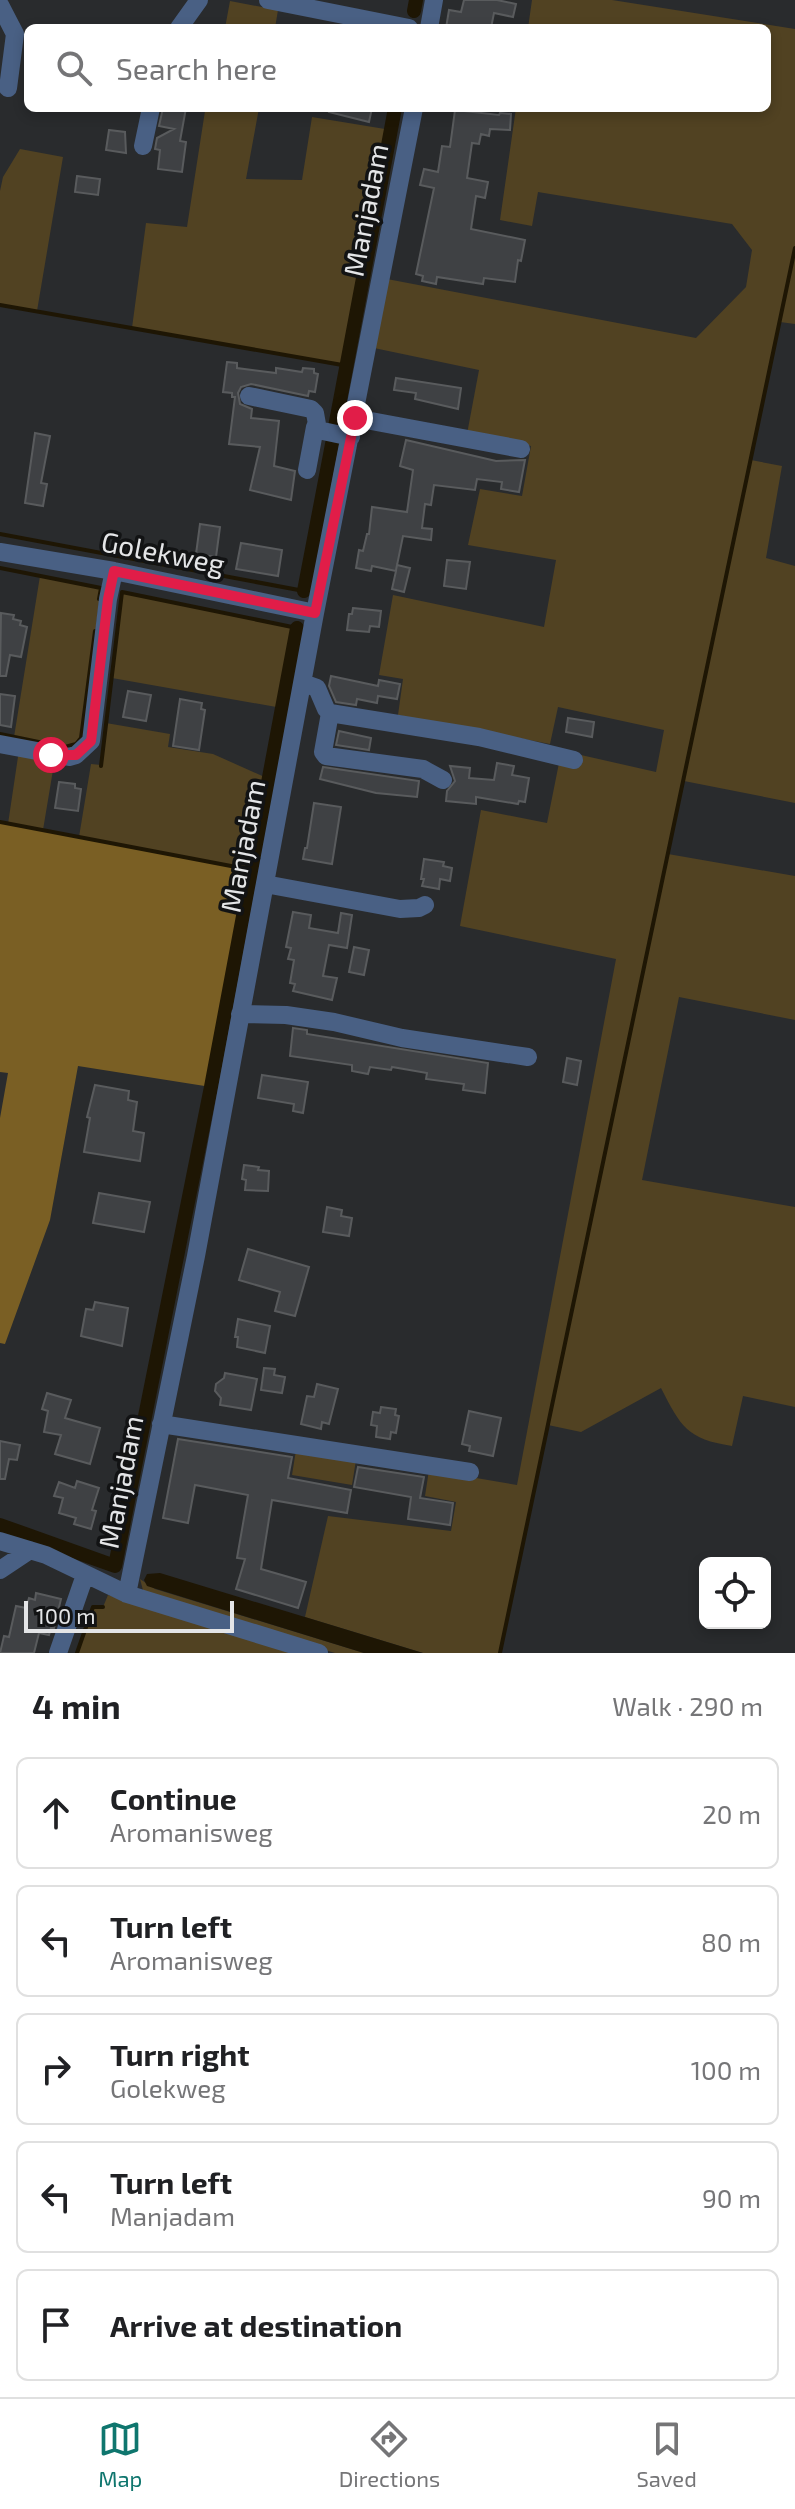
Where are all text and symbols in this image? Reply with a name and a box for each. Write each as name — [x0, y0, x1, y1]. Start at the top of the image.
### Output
search box — [24, 24, 771, 112]
icon: search — [52, 46, 96, 90]
text: Search here — [116, 50, 277, 86]
street label: Manjadam — [335, 141, 395, 279]
route end — [337, 400, 373, 436]
street label: Golekweg — [99, 523, 228, 581]
route start — [33, 737, 69, 773]
street label: Manjadam — [212, 777, 272, 915]
street label: Manjadam — [90, 1413, 150, 1551]
map controls — [699, 1557, 771, 1629]
button: locate — [699, 1557, 771, 1629]
scale bar — [24, 1597, 234, 1633]
text: 100 m — [36, 1602, 95, 1628]
text: 4 min — [32, 1685, 121, 1726]
text: Walk · 290 m — [612, 1690, 763, 1721]
text: Continue — [110, 1780, 237, 1816]
icon: ahead — [34, 1791, 78, 1835]
text: 20 m — [702, 1798, 761, 1829]
text: Aromanisweg — [110, 1816, 273, 1847]
text: Turn left — [110, 1908, 232, 1944]
icon: left — [34, 1919, 78, 1963]
text: 80 m — [701, 1926, 761, 1957]
text: Aromanisweg — [110, 1944, 273, 1975]
text: Turn right — [110, 2036, 250, 2072]
icon: right — [34, 2047, 78, 2091]
text: 100 m — [691, 2054, 761, 2085]
text: Golekweg — [110, 2072, 226, 2103]
text: Turn left — [110, 2164, 232, 2200]
icon: left — [34, 2175, 78, 2219]
text: 90 m — [702, 2182, 761, 2213]
text: Manjadam — [110, 2200, 235, 2231]
icon: arrive — [34, 2303, 78, 2347]
text: Arrive at destination — [110, 2307, 402, 2343]
tab: Map — [98, 2417, 142, 2491]
tab: Directions — [339, 2417, 440, 2491]
tab: Saved — [636, 2417, 697, 2491]

